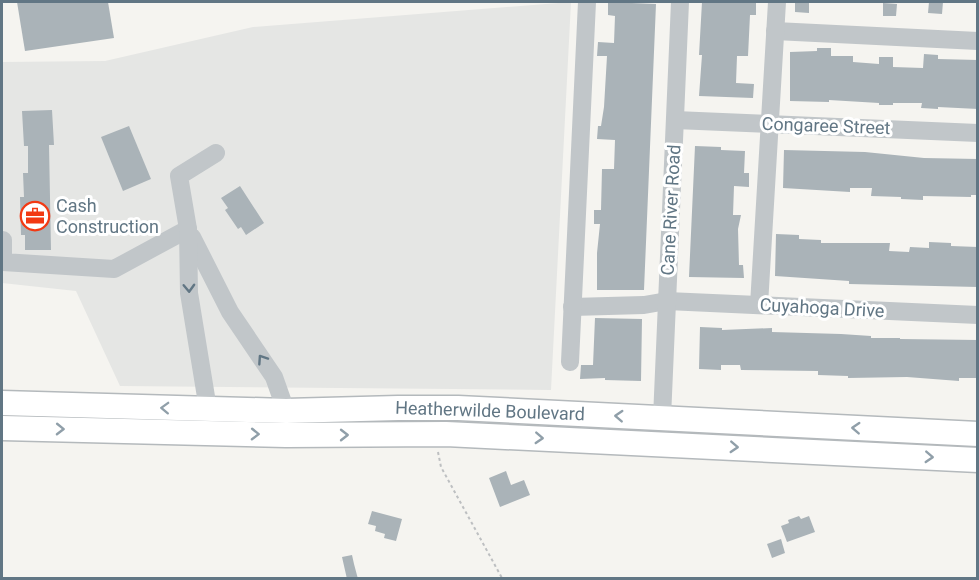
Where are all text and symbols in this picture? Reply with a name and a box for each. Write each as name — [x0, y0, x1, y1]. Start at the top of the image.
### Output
street label: Congaree Street — [761, 113, 891, 138]
street label: Cane River Road — [657, 144, 684, 276]
place label: Cash Construction — [56, 195, 159, 237]
office icon: Cash Construction — [19, 200, 51, 232]
one-way arrow — [183, 283, 196, 292]
street label: Cuyahoga Drive — [759, 294, 885, 321]
one-way arrow — [258, 354, 269, 365]
street label: Heatherwilde Boulevard — [395, 397, 585, 424]
one-way arrow — [160, 402, 169, 414]
one-way arrow — [615, 409, 624, 422]
one-way arrow — [852, 421, 861, 434]
one-way arrow — [55, 423, 64, 436]
one-way arrow — [250, 428, 259, 440]
one-way arrow — [340, 429, 349, 441]
one-way arrow — [535, 432, 544, 445]
one-way arrow — [730, 441, 739, 454]
one-way arrow — [924, 451, 933, 464]

